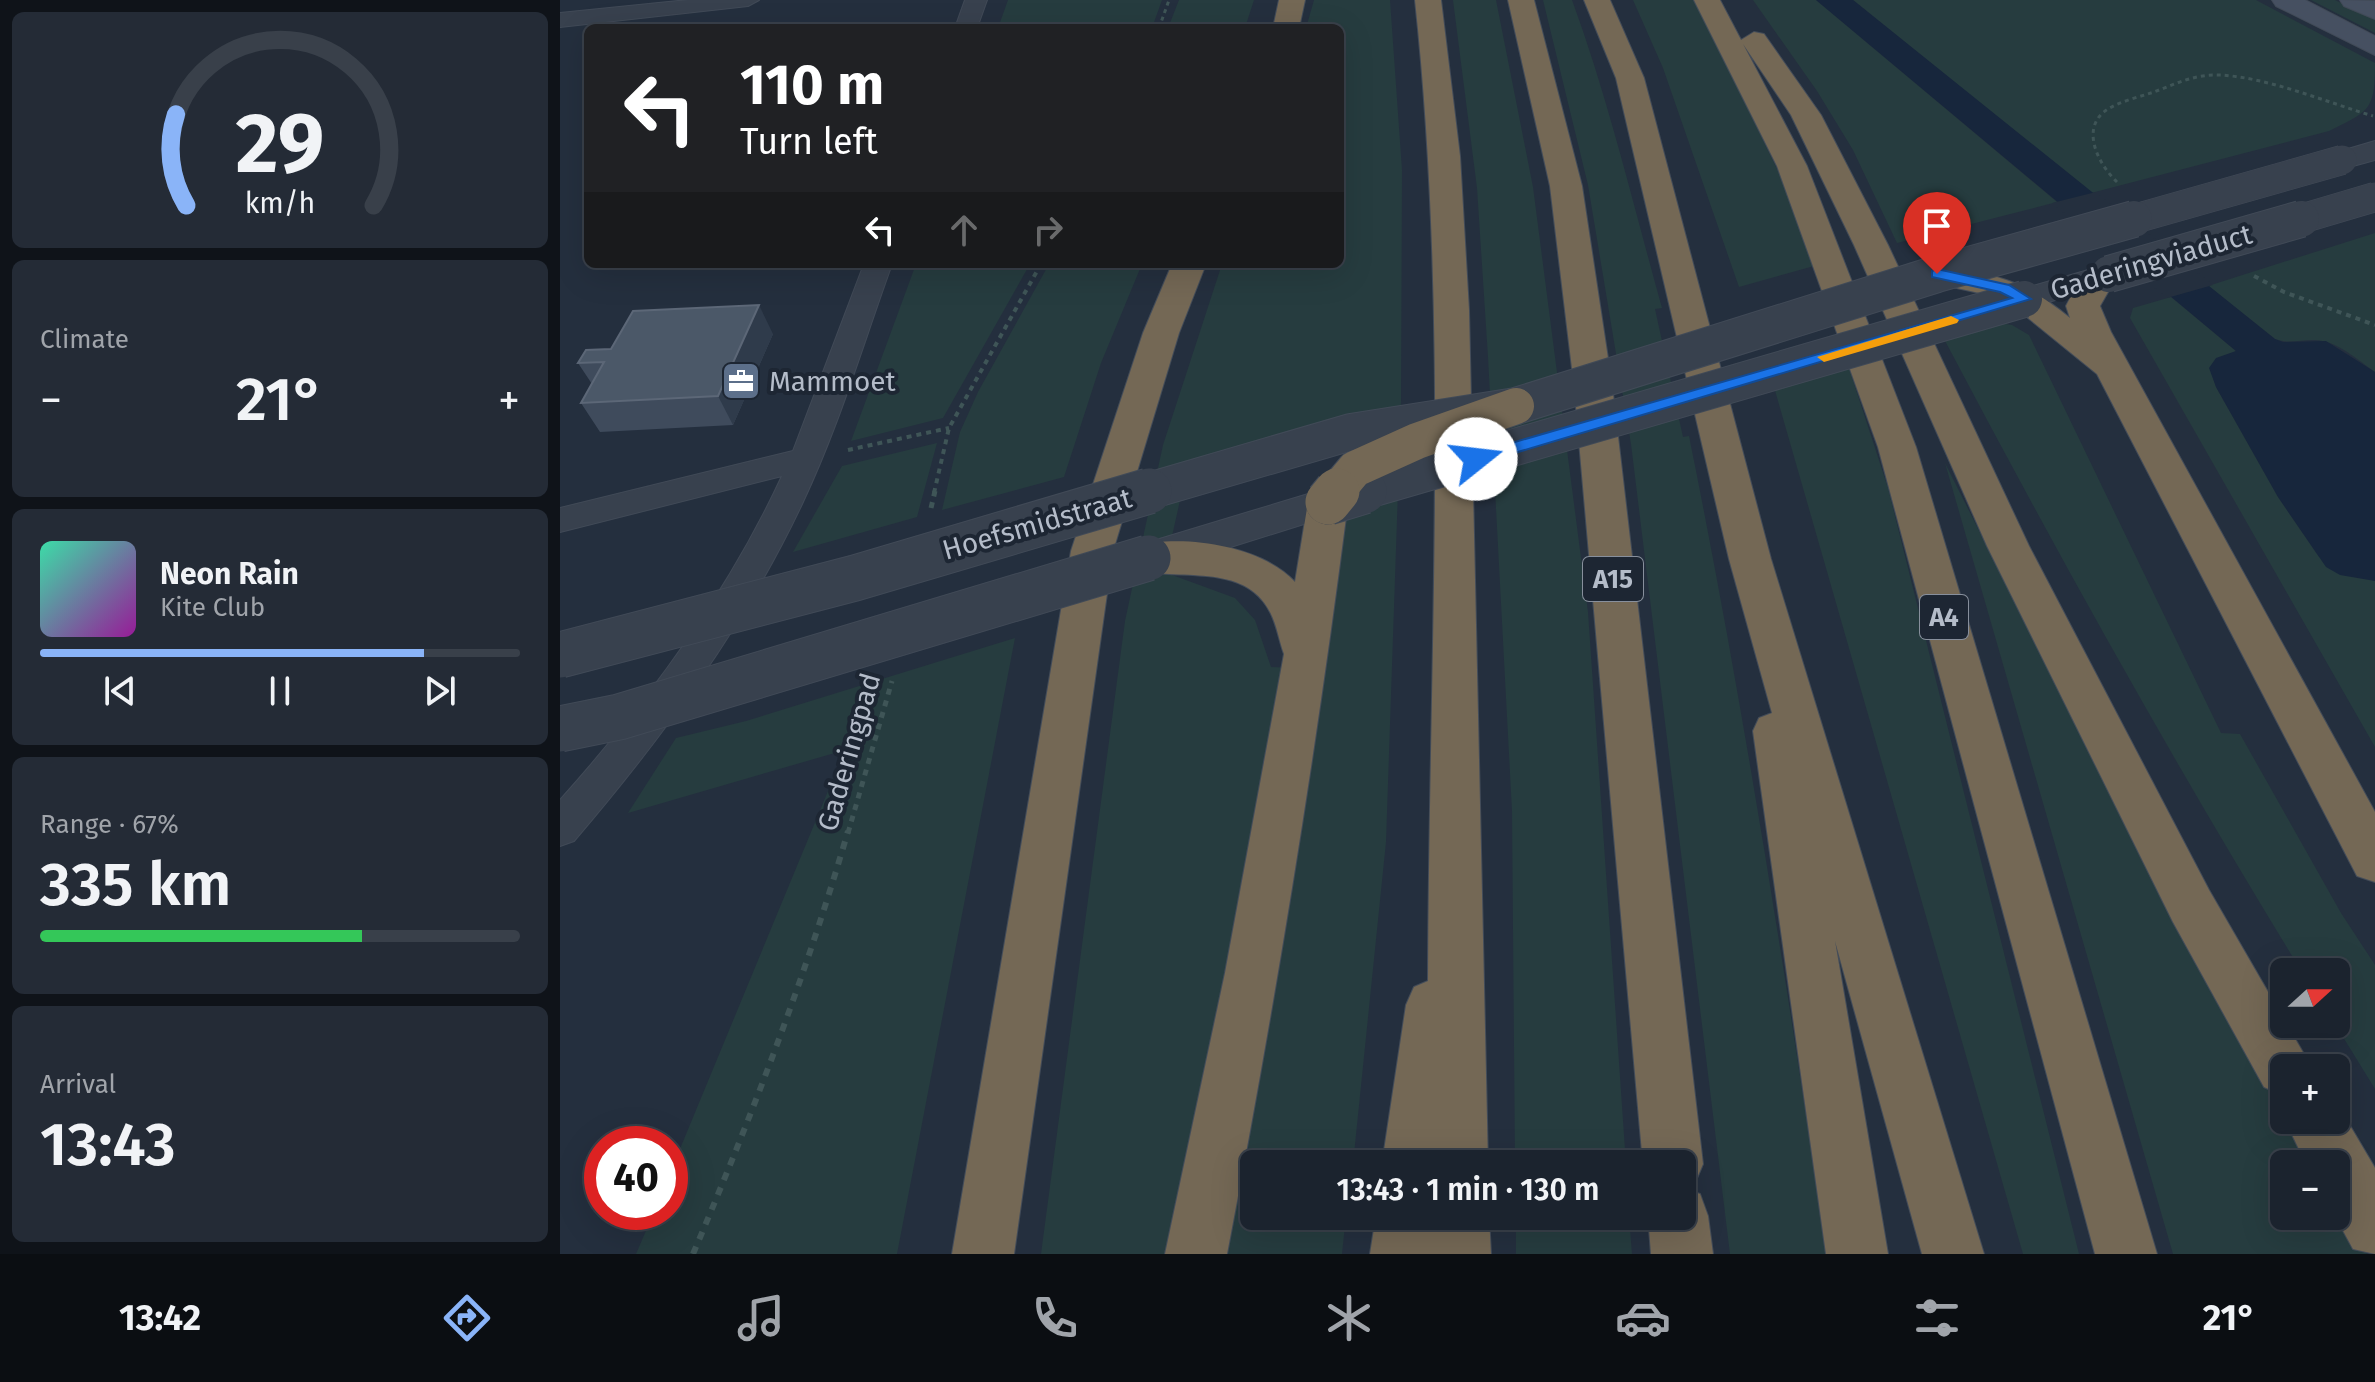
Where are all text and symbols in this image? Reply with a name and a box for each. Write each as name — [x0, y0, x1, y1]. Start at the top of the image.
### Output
text: 110 m — [740, 52, 884, 119]
icon: left — [608, 56, 712, 160]
text: 29 — [236, 94, 324, 194]
text: Turn left — [740, 120, 878, 164]
text: km/h — [245, 186, 315, 221]
pin — [1903, 192, 1971, 274]
icon: arrive — [1915, 204, 1959, 248]
icon: left — [858, 208, 902, 252]
icon: ahead — [942, 208, 986, 252]
icon: right — [1026, 208, 1070, 252]
street label: Gaderingviaduct — [2046, 217, 2256, 307]
text: Climate — [40, 324, 129, 355]
office icon: Mammoet — [720, 360, 762, 402]
text: 21° — [236, 364, 324, 436]
place label: Mammoet — [769, 365, 897, 398]
text: − — [40, 374, 62, 427]
text: + — [498, 374, 520, 427]
position arrow — [1434, 417, 1518, 501]
street label: Hoefsmidstraat — [939, 481, 1136, 567]
text: Neon Rain — [160, 556, 299, 592]
road number: A15 — [1583, 557, 1643, 601]
text: Kite Club — [160, 592, 265, 623]
road number: A4 — [1920, 595, 1968, 639]
icon: previous — [98, 669, 142, 713]
icon: pause — [258, 669, 302, 713]
icon: next — [418, 669, 462, 713]
street label: Gaderingpad — [811, 669, 887, 835]
text: Range · 67% — [40, 809, 179, 840]
text: 335 km — [40, 849, 231, 921]
north arrow — [2270, 958, 2350, 1038]
map controls — [2270, 958, 2350, 1230]
button: + — [2270, 1054, 2350, 1134]
text: Arrival — [40, 1069, 116, 1100]
text: 13:43 — [40, 1109, 176, 1181]
speed limit sign: 40 — [584, 1126, 688, 1230]
button: − — [2270, 1150, 2350, 1230]
text: 13:43 · 1 min · 130 m — [1336, 1172, 1600, 1208]
icon: directions — [439, 1290, 495, 1346]
icon: music — [733, 1290, 789, 1346]
icon: phone — [1027, 1290, 1083, 1346]
icon: climate — [1321, 1290, 1377, 1346]
icon: car — [1615, 1290, 1671, 1346]
icon: filters — [1909, 1290, 1965, 1346]
text: 13:42 — [119, 1296, 201, 1340]
text: 21° — [2203, 1296, 2256, 1340]

